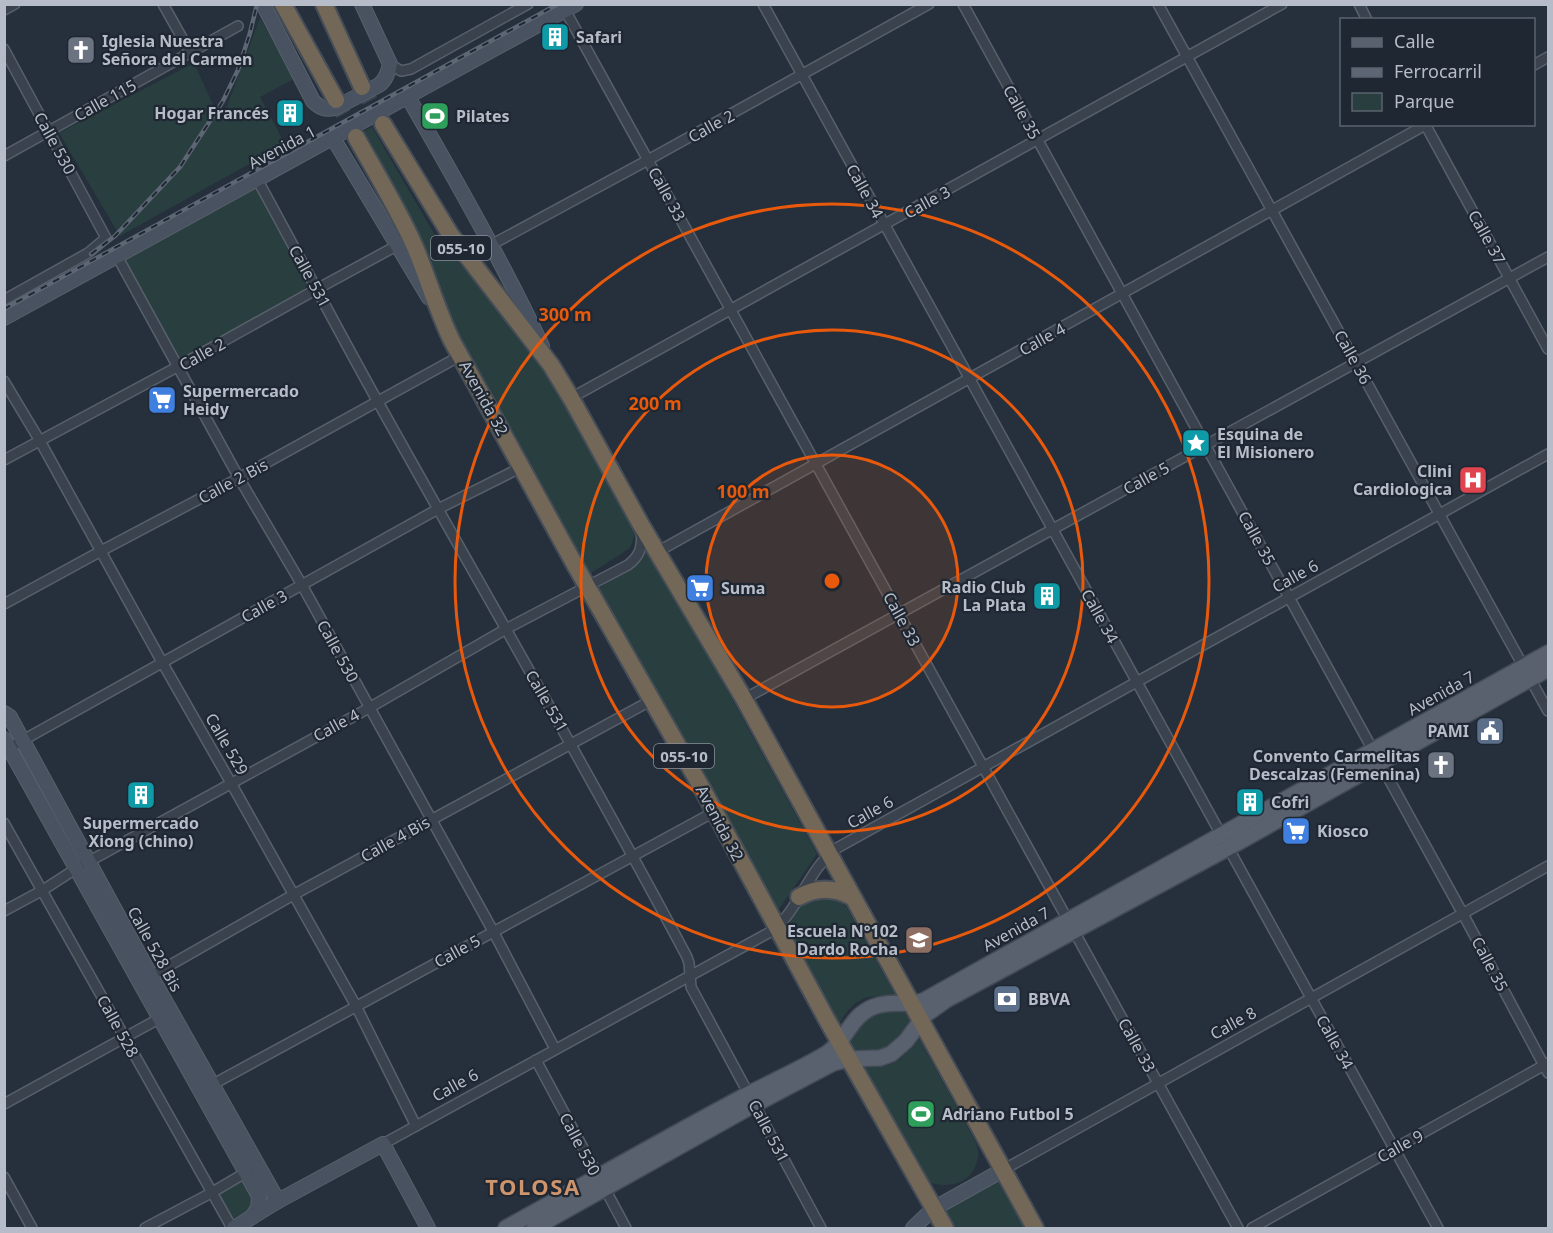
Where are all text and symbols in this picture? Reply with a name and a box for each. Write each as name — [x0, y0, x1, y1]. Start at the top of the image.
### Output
legend — [1340, 18, 1535, 126]
building icon: Safari — [539, 21, 571, 53]
place label: Safari — [576, 26, 622, 48]
text: Calle — [1394, 29, 1435, 53]
place label: Iglesia Nuestra Señora del Carmen — [102, 30, 253, 70]
church icon: Iglesia Nuestra Señora del Carmen — [65, 34, 97, 66]
text: Ferrocarril — [1394, 59, 1482, 83]
street label: Calle 115 — [70, 74, 140, 126]
street label: Calle 35 — [998, 81, 1046, 143]
text: Parque — [1394, 89, 1454, 113]
building icon: Hogar Francés — [274, 97, 306, 129]
sports icon: Pilates — [419, 100, 451, 132]
place label: Hogar Francés — [154, 102, 269, 124]
street label: Calle 2 — [684, 104, 738, 148]
place label: Pilates — [456, 105, 510, 127]
street label: Calle 530 — [29, 108, 81, 178]
street label: Avenida 1 — [244, 120, 320, 174]
street label: Calle 34 — [841, 160, 889, 222]
street label: Calle 33 — [643, 163, 691, 225]
street label: Calle 3 — [900, 180, 954, 224]
street label: Calle 37 — [1463, 206, 1511, 268]
road number: 055-10 — [431, 236, 491, 260]
street label: Calle 531 — [284, 241, 336, 311]
text: 300 m — [538, 302, 592, 326]
street label: Calle 4 — [1015, 317, 1069, 361]
street label: Calle 36 — [1329, 326, 1377, 388]
street label: Calle 2 — [175, 332, 229, 376]
street label: Avenida 32 — [454, 357, 514, 439]
place label: Supermercado Heidy — [183, 380, 299, 420]
supermarket icon: Supermercado Heidy — [146, 384, 178, 416]
text: 200 m — [628, 391, 682, 415]
place label: Esquina de El Misionero — [1217, 423, 1314, 463]
place icon: Esquina de El Misionero — [1180, 427, 1212, 459]
street label: Calle 2 Bis — [194, 453, 272, 509]
street label: Calle 5 — [1119, 456, 1173, 500]
place label: Clini Cardiologica — [1353, 460, 1452, 500]
hospital icon: Clini Cardiologica — [1457, 464, 1489, 496]
text: 100 m — [716, 479, 770, 503]
street label: Calle 35 — [1233, 507, 1281, 569]
street label: Calle 6 — [1268, 554, 1322, 598]
centre of rings — [822, 571, 842, 591]
supermarket icon: Suma — [684, 572, 716, 604]
place label: Radio Club La Plata — [941, 576, 1026, 616]
place label: Suma — [721, 577, 765, 599]
building icon: Radio Club La Plata — [1031, 580, 1063, 612]
street label: Calle 3 — [237, 584, 291, 628]
street label: Calle 34 — [1076, 585, 1124, 647]
street label: Calle 33 — [878, 588, 926, 650]
street label: Calle 530 — [312, 616, 364, 686]
street label: Calle 531 — [520, 666, 574, 736]
street label: Avenida 7 — [1404, 666, 1478, 720]
street label: Calle 4 — [309, 703, 363, 747]
street label: Calle 529 — [200, 709, 254, 779]
public building icon: PAMI — [1474, 715, 1506, 747]
place label: PAMI — [1427, 720, 1469, 742]
road number: 055-10 — [654, 744, 714, 768]
place label: Convento Carmelitas Descalzas (Femenina) — [1249, 745, 1420, 785]
church icon: Convento Carmelitas Descalzas (Femenina) — [1425, 749, 1457, 781]
building icon: Supermercado Xiong (chino) — [125, 779, 157, 811]
street label: Avenida 32 — [691, 781, 749, 865]
building icon: Cofri — [1234, 786, 1266, 818]
street label: Calle 6 — [843, 790, 897, 834]
place label: Cofri — [1271, 791, 1309, 813]
street label: Calle 4 Bis — [356, 811, 434, 867]
place label: Supermercado Xiong (chino) — [83, 812, 199, 852]
supermarket icon: Kiosco — [1280, 815, 1312, 847]
place label: Kiosco — [1317, 820, 1369, 842]
street label: Calle 528 Bis — [123, 902, 187, 996]
street label: Avenida 7 — [979, 902, 1053, 956]
place label: Escuela N°102 Dardo Rocha — [787, 920, 898, 960]
school or university icon: Escuela N°102 Dardo Rocha — [903, 924, 935, 956]
street label: Calle 5 — [430, 929, 484, 973]
street label: Calle 35 — [1466, 933, 1514, 995]
bank icon: BBVA — [991, 983, 1023, 1015]
place label: BBVA — [1028, 988, 1071, 1010]
street label: Calle 528 — [92, 991, 144, 1061]
street label: Calle 8 — [1206, 1001, 1260, 1045]
street label: Calle 34 — [1311, 1011, 1359, 1073]
street label: Calle 33 — [1113, 1014, 1161, 1076]
street label: Calle 6 — [428, 1063, 482, 1107]
street label: Calle 531 — [743, 1096, 795, 1166]
sports icon: Adriano Futbol 5 — [905, 1098, 937, 1130]
place label: Adriano Futbol 5 — [942, 1103, 1074, 1125]
street label: Calle 530 — [554, 1109, 606, 1179]
street label: Calle 9 — [1373, 1124, 1427, 1168]
district label: TOLOSA — [485, 1171, 581, 1201]

